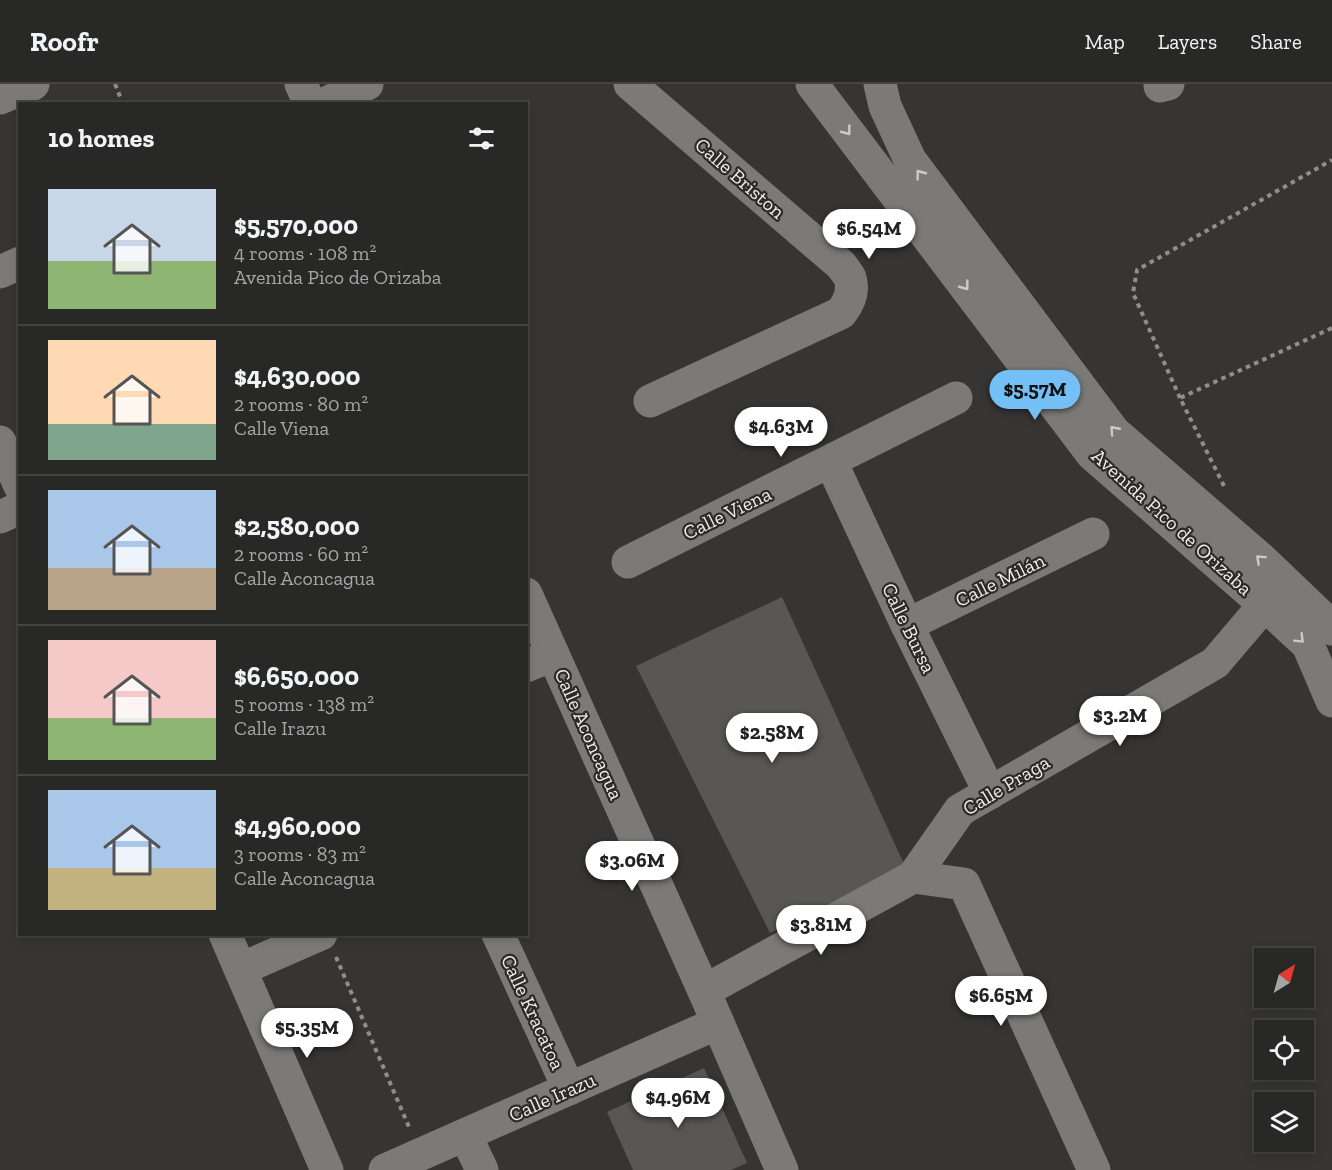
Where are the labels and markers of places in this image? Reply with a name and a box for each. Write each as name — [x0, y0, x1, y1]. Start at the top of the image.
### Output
pin: $6.54M — [820, 209, 918, 260]
pin: $5.57M — [986, 370, 1084, 421]
pin: $4.63M — [732, 407, 830, 458]
pin: $3.2M — [1078, 696, 1162, 747]
pin: $2.58M — [723, 713, 821, 764]
pin: $3.06M — [583, 841, 681, 892]
pin: $3.81M — [772, 905, 870, 956]
pin: $6.65M — [952, 976, 1050, 1027]
pin: $5.35M — [258, 1008, 356, 1059]
pin: $4.96M — [629, 1078, 727, 1129]

